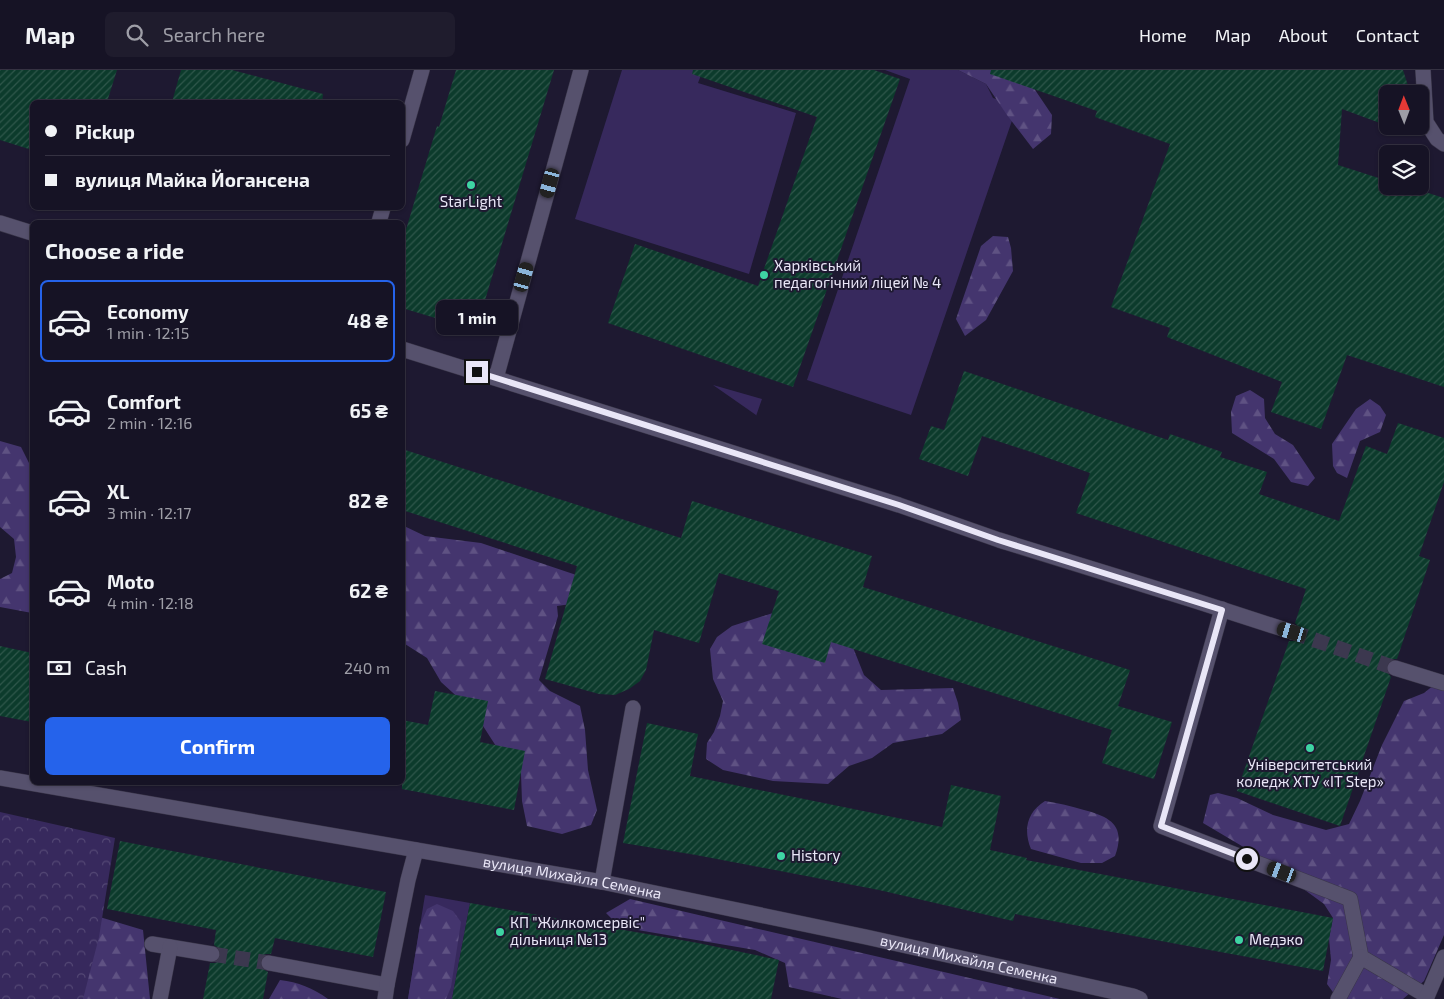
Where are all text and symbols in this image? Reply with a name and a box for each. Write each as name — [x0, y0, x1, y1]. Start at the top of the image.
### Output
search box — [105, 12, 455, 57]
text: Map — [25, 20, 75, 49]
icon: search — [123, 21, 151, 49]
text: Search here — [163, 23, 265, 46]
text: Home — [1139, 24, 1187, 46]
text: Map — [1215, 24, 1251, 46]
text: About — [1279, 24, 1328, 46]
text: Contact — [1356, 24, 1419, 46]
north arrow — [1379, 85, 1429, 135]
map controls — [1379, 85, 1429, 195]
text: Pickup — [75, 120, 135, 143]
button: layers — [1379, 145, 1429, 195]
car — [538, 167, 561, 199]
text: вулиця Майка Йогансена — [75, 168, 310, 191]
marker: StarLight — [465, 179, 477, 191]
place label: StarLight — [440, 192, 503, 210]
text: Choose a ride — [45, 237, 184, 263]
place label: Харківський педагогічний ліцей № 4 — [774, 256, 941, 291]
car — [512, 261, 535, 293]
marker: Харківський педагогічний ліцей № 4 — [758, 269, 770, 281]
icon: car — [47, 299, 92, 344]
text: Economy — [107, 300, 189, 323]
callout: 1 min — [436, 300, 518, 334]
text: 1 min — [458, 308, 496, 327]
text: 48 ₴ — [347, 309, 388, 332]
text: 1 min · 12:15 — [107, 323, 189, 342]
route end — [466, 361, 488, 383]
icon: car — [47, 389, 92, 434]
text: Comfort — [107, 390, 181, 413]
text: 65 ₴ — [350, 399, 388, 422]
text: 2 min · 12:16 — [107, 413, 192, 432]
icon: car — [47, 479, 92, 524]
text: XL — [107, 480, 129, 503]
text: 82 ₴ — [348, 489, 388, 512]
text: 3 min · 12:17 — [107, 503, 191, 522]
icon: car — [47, 569, 92, 614]
text: Moto — [107, 570, 155, 593]
text: 62 ₴ — [349, 579, 388, 602]
text: 4 min · 12:18 — [107, 593, 194, 612]
car — [1275, 620, 1308, 644]
icon: cash — [45, 654, 73, 682]
text: Cash — [85, 656, 127, 679]
text: 240 m — [344, 658, 390, 677]
button: Confirm — [45, 717, 390, 775]
marker: Університетський коледж ХТУ «IT Step» — [1304, 742, 1316, 754]
place label: Університетський коледж ХТУ «IT Step» — [1236, 755, 1384, 790]
place label: History — [791, 846, 841, 864]
route start — [1236, 848, 1258, 870]
marker: History — [775, 850, 787, 862]
street label: вулиця Михайля Семенка — [482, 852, 663, 902]
car — [1265, 860, 1298, 884]
place label: КП "Жилкомсервіс" дільниця №13 — [510, 913, 645, 948]
marker: КП "Жилкомсервіс" дільниця №13 — [494, 926, 506, 938]
street label: вулиця Михайля Семенка — [879, 930, 1060, 987]
place label: Медэко — [1249, 930, 1303, 948]
marker: Медэко — [1233, 934, 1245, 946]

